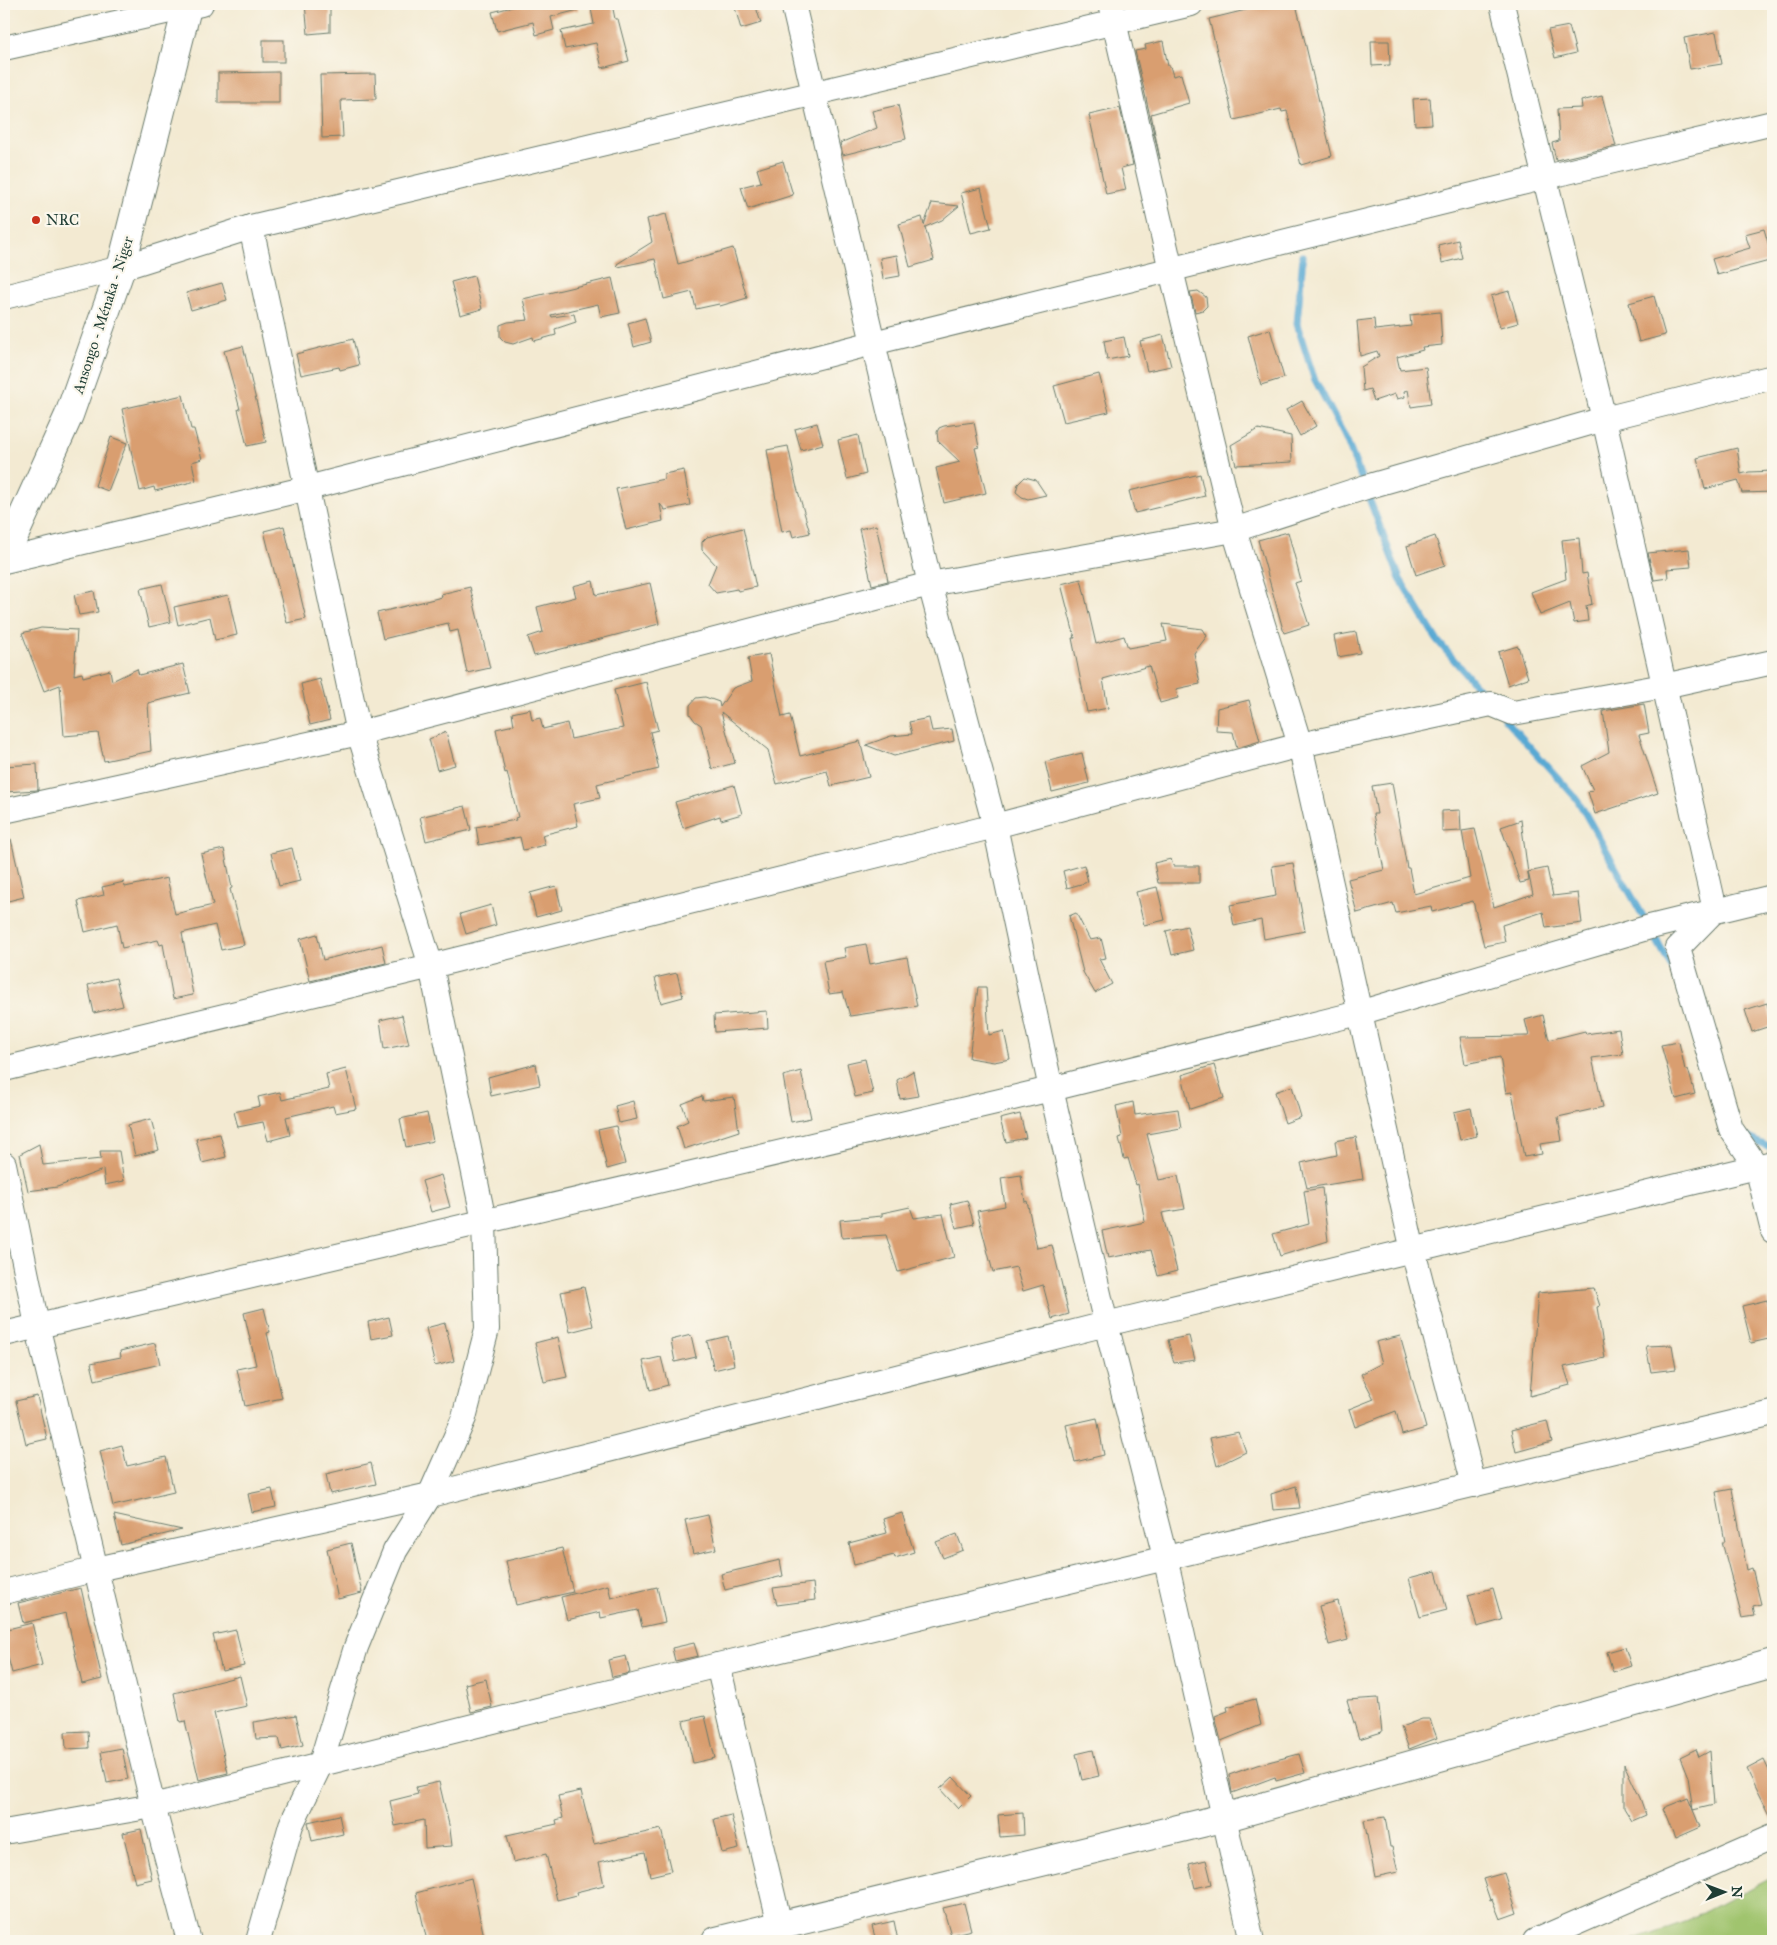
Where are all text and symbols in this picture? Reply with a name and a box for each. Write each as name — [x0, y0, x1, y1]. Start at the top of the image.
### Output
place label: NRC — [46, 211, 79, 229]
marker: NRC — [30, 214, 42, 226]
street label: Ansongo - Ménaka - Niger — [69, 234, 137, 397]
north arrow — [1700, 1868, 1750, 1918]
text: N — [1728, 1886, 1745, 1898]

